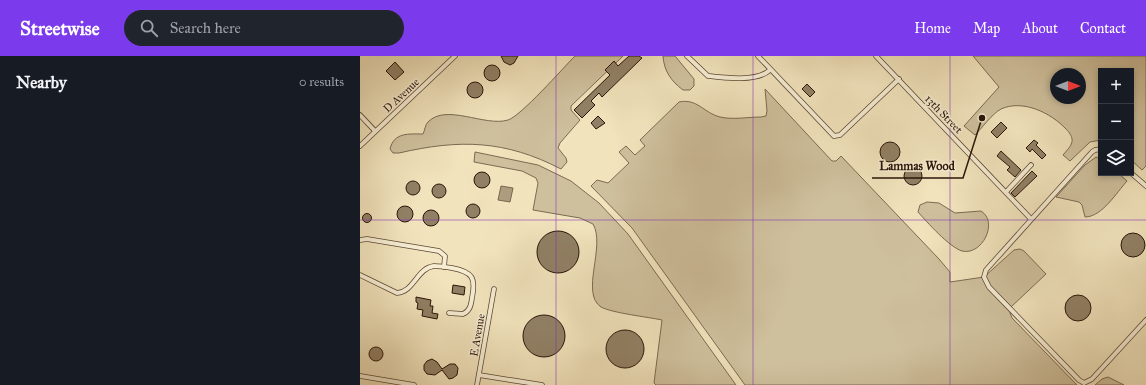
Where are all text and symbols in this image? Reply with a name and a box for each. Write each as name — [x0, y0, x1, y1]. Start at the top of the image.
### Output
search box — [124, 10, 404, 46]
text: Streetwise — [20, 17, 100, 40]
icon: search — [138, 17, 160, 39]
text: Search here — [170, 19, 241, 37]
text: Home — [914, 20, 951, 37]
text: Map — [973, 20, 1000, 37]
text: About — [1022, 20, 1058, 37]
text: Contact — [1080, 20, 1126, 37]
north arrow — [1050, 68, 1086, 104]
map controls — [1098, 68, 1134, 176]
button: + — [1098, 68, 1134, 104]
text: Nearby — [16, 72, 67, 93]
text: 0 results — [299, 74, 344, 90]
street label: D Avenue — [381, 75, 422, 115]
street label: 13th Street — [922, 92, 965, 136]
button: − — [1098, 104, 1134, 140]
button: layers — [1098, 140, 1134, 176]
callout: Lammas Wood — [872, 154, 963, 178]
text: Lammas Wood — [879, 159, 956, 173]
street label: E Avenue — [467, 312, 488, 358]

